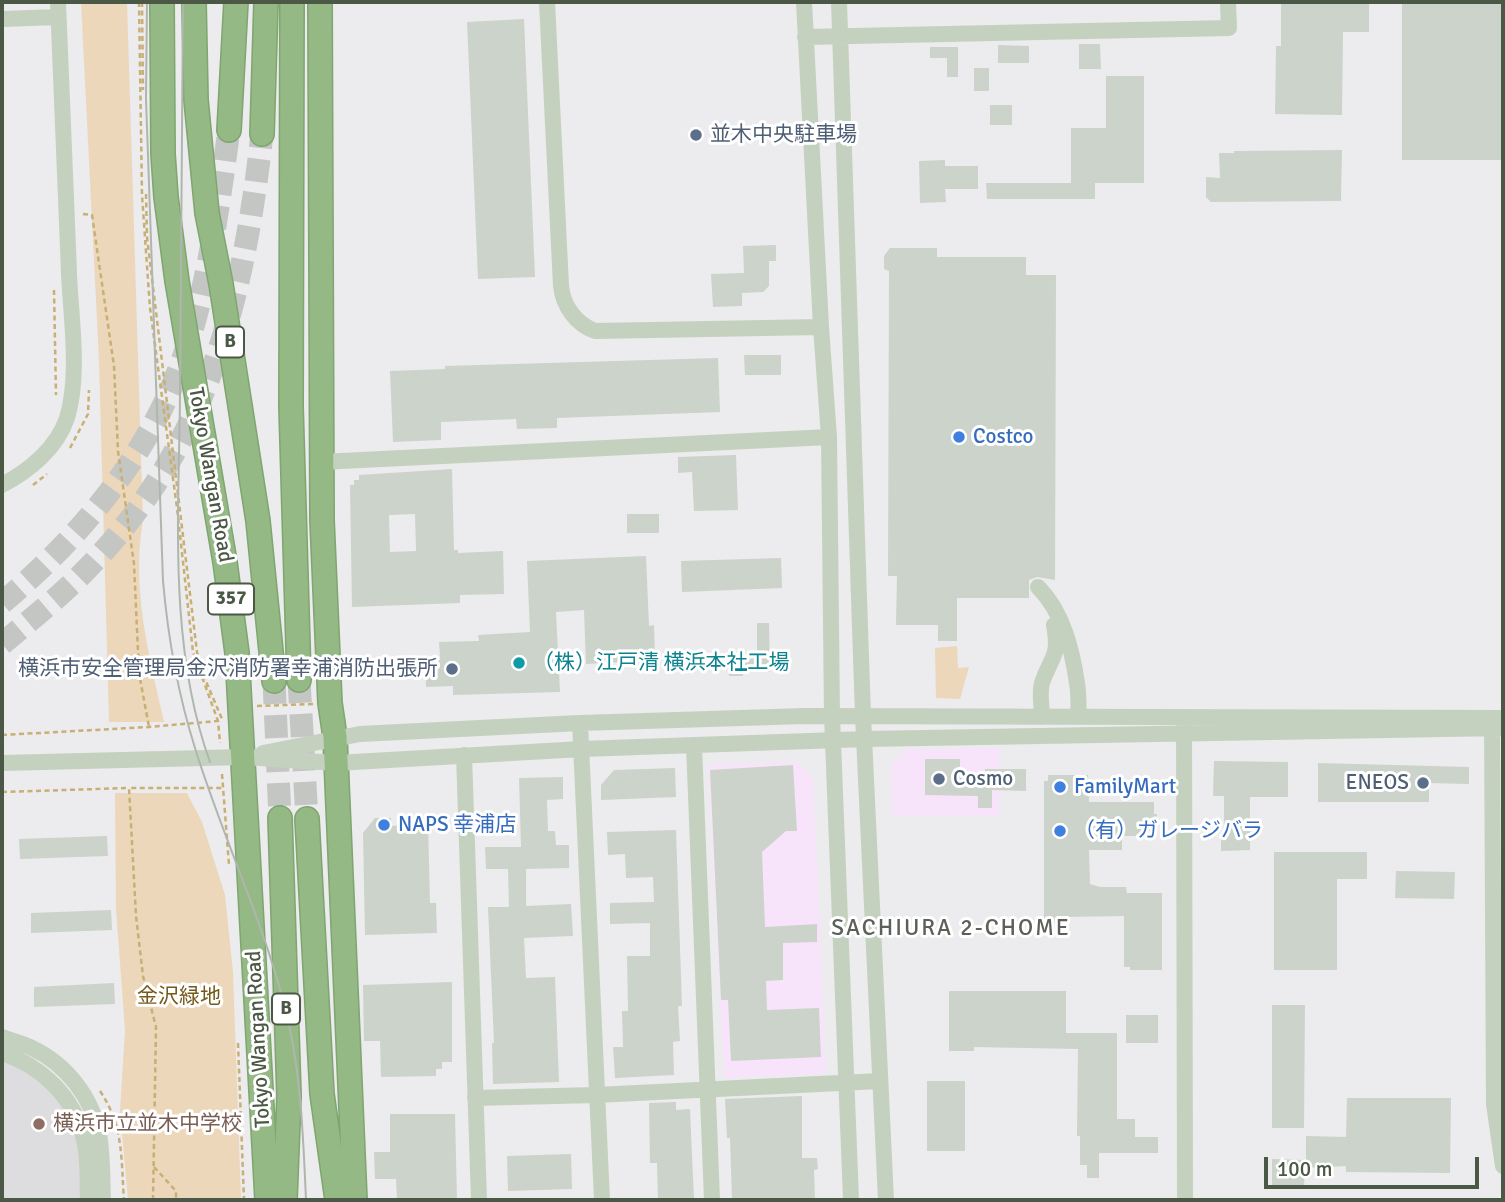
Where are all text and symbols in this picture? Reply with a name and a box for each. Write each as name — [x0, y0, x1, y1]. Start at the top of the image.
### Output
place label: 並木中央駐車場 — [710, 122, 857, 148]
marker: 並木中央駐車場 — [688, 127, 704, 143]
road number: B — [216, 326, 244, 358]
street label: Tokyo Wangan Road — [182, 386, 238, 564]
place label: Costco — [973, 424, 1033, 450]
marker: Costco — [951, 429, 967, 445]
road number: 357 — [208, 584, 254, 614]
place label: （株）江戸清 横浜本社工場 — [533, 650, 790, 676]
marker: （株）江戸清 横浜本社工場 — [511, 655, 527, 671]
place label: 横浜市安全管理局金沢消防署幸浦消防出張所 — [18, 656, 438, 682]
marker: 横浜市安全管理局金沢消防署幸浦消防出張所 — [444, 661, 460, 677]
place label: Cosmo — [953, 766, 1013, 792]
place label: ENEOS — [1346, 770, 1409, 796]
marker: Cosmo — [931, 771, 947, 787]
place label: FamilyMart — [1074, 774, 1176, 800]
marker: ENEOS — [1415, 775, 1431, 791]
marker: FamilyMart — [1052, 779, 1068, 795]
place label: NAPS 幸浦店 — [398, 812, 516, 838]
marker: NAPS 幸浦店 — [376, 817, 392, 833]
place label: （有）ガレージバラ — [1074, 818, 1263, 844]
marker: （有）ガレージバラ — [1052, 823, 1068, 839]
district label: SACHIURA 2-CHOME — [833, 915, 1069, 943]
street label: Tokyo Wangan Road — [242, 950, 276, 1128]
park label: 金沢緑地 — [137, 984, 221, 1010]
road number: B — [272, 993, 300, 1024]
place label: 横浜市立並木中学校 — [53, 1111, 242, 1137]
marker: 横浜市立並木中学校 — [31, 1116, 47, 1132]
scale bar — [1267, 1142, 1482, 1186]
text: 100 m — [1277, 1156, 1332, 1182]

